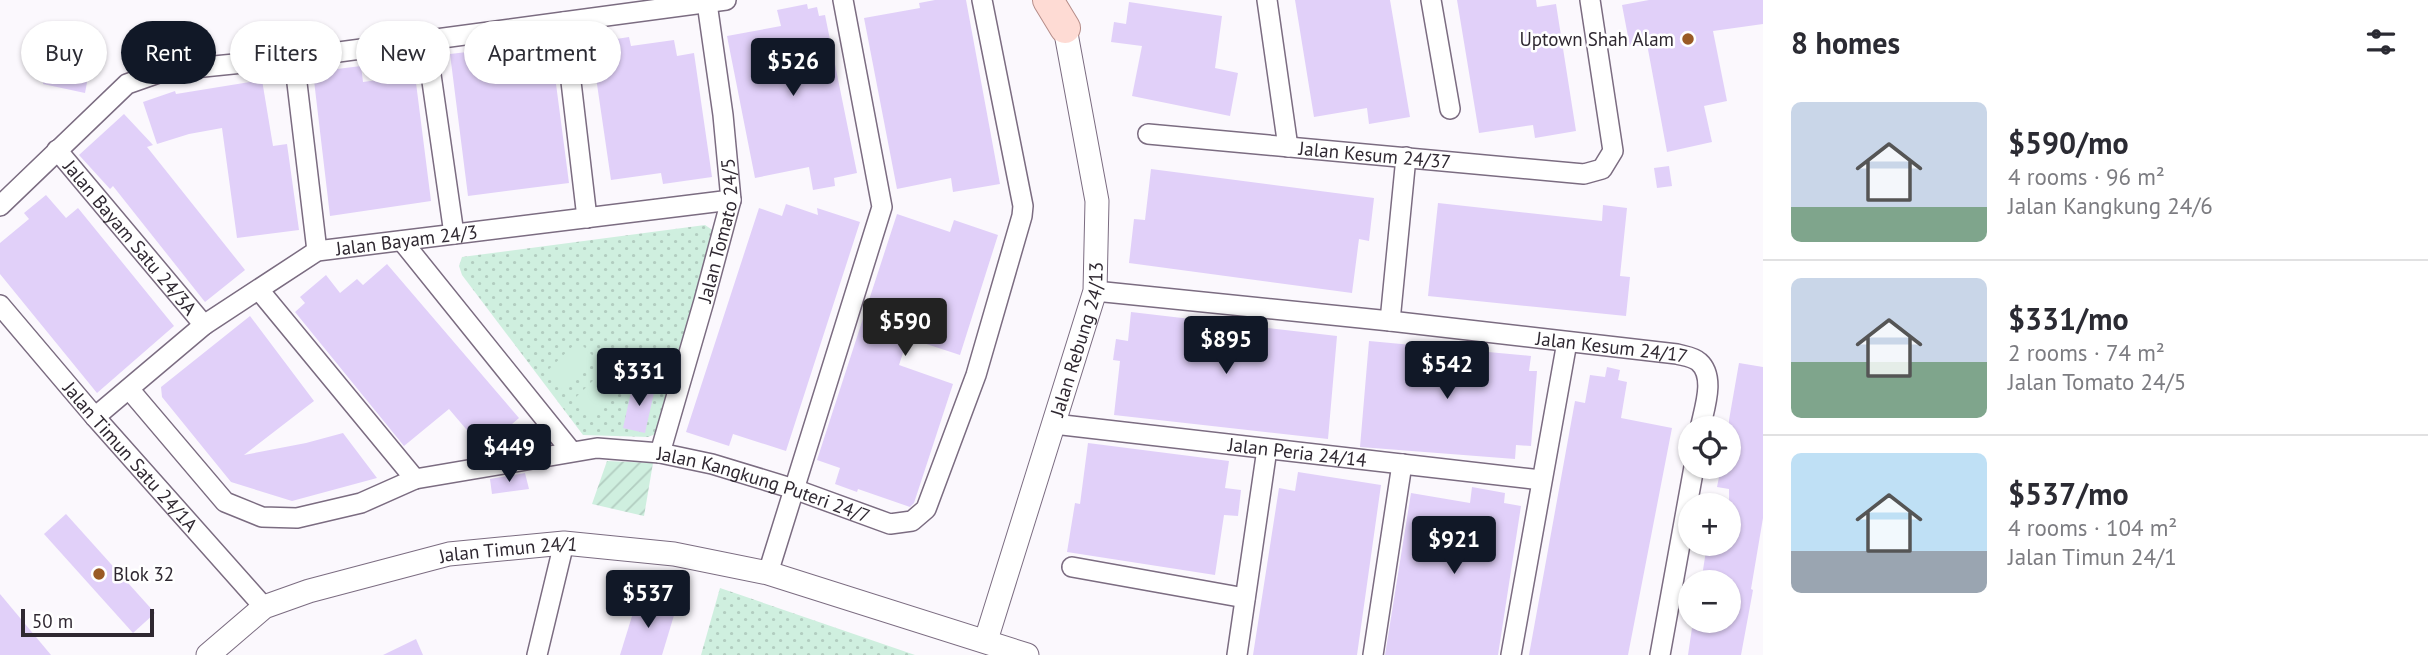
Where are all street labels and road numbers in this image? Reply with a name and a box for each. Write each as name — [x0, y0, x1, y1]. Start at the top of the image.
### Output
street label: Jalan Kesum 24/37 — [1297, 136, 1452, 174]
street label: Jalan Bayam Satu 24/3A — [58, 154, 202, 320]
street label: Jalan Tomato 24/5 — [692, 157, 743, 306]
street label: Jalan Bayam 24/3 — [333, 219, 479, 261]
street label: Jalan Rebung 24/13 — [1044, 261, 1108, 420]
street label: Jalan Kesum 24/17 — [1534, 326, 1690, 368]
street label: Jalan Timun Satu 24/1A — [58, 376, 203, 536]
street label: Jalan Peria 24/14 — [1226, 432, 1368, 472]
street label: Jalan Kangkung Puteri 24/7 — [655, 441, 874, 528]
street label: Jalan Timun 24/1 — [435, 531, 579, 568]

